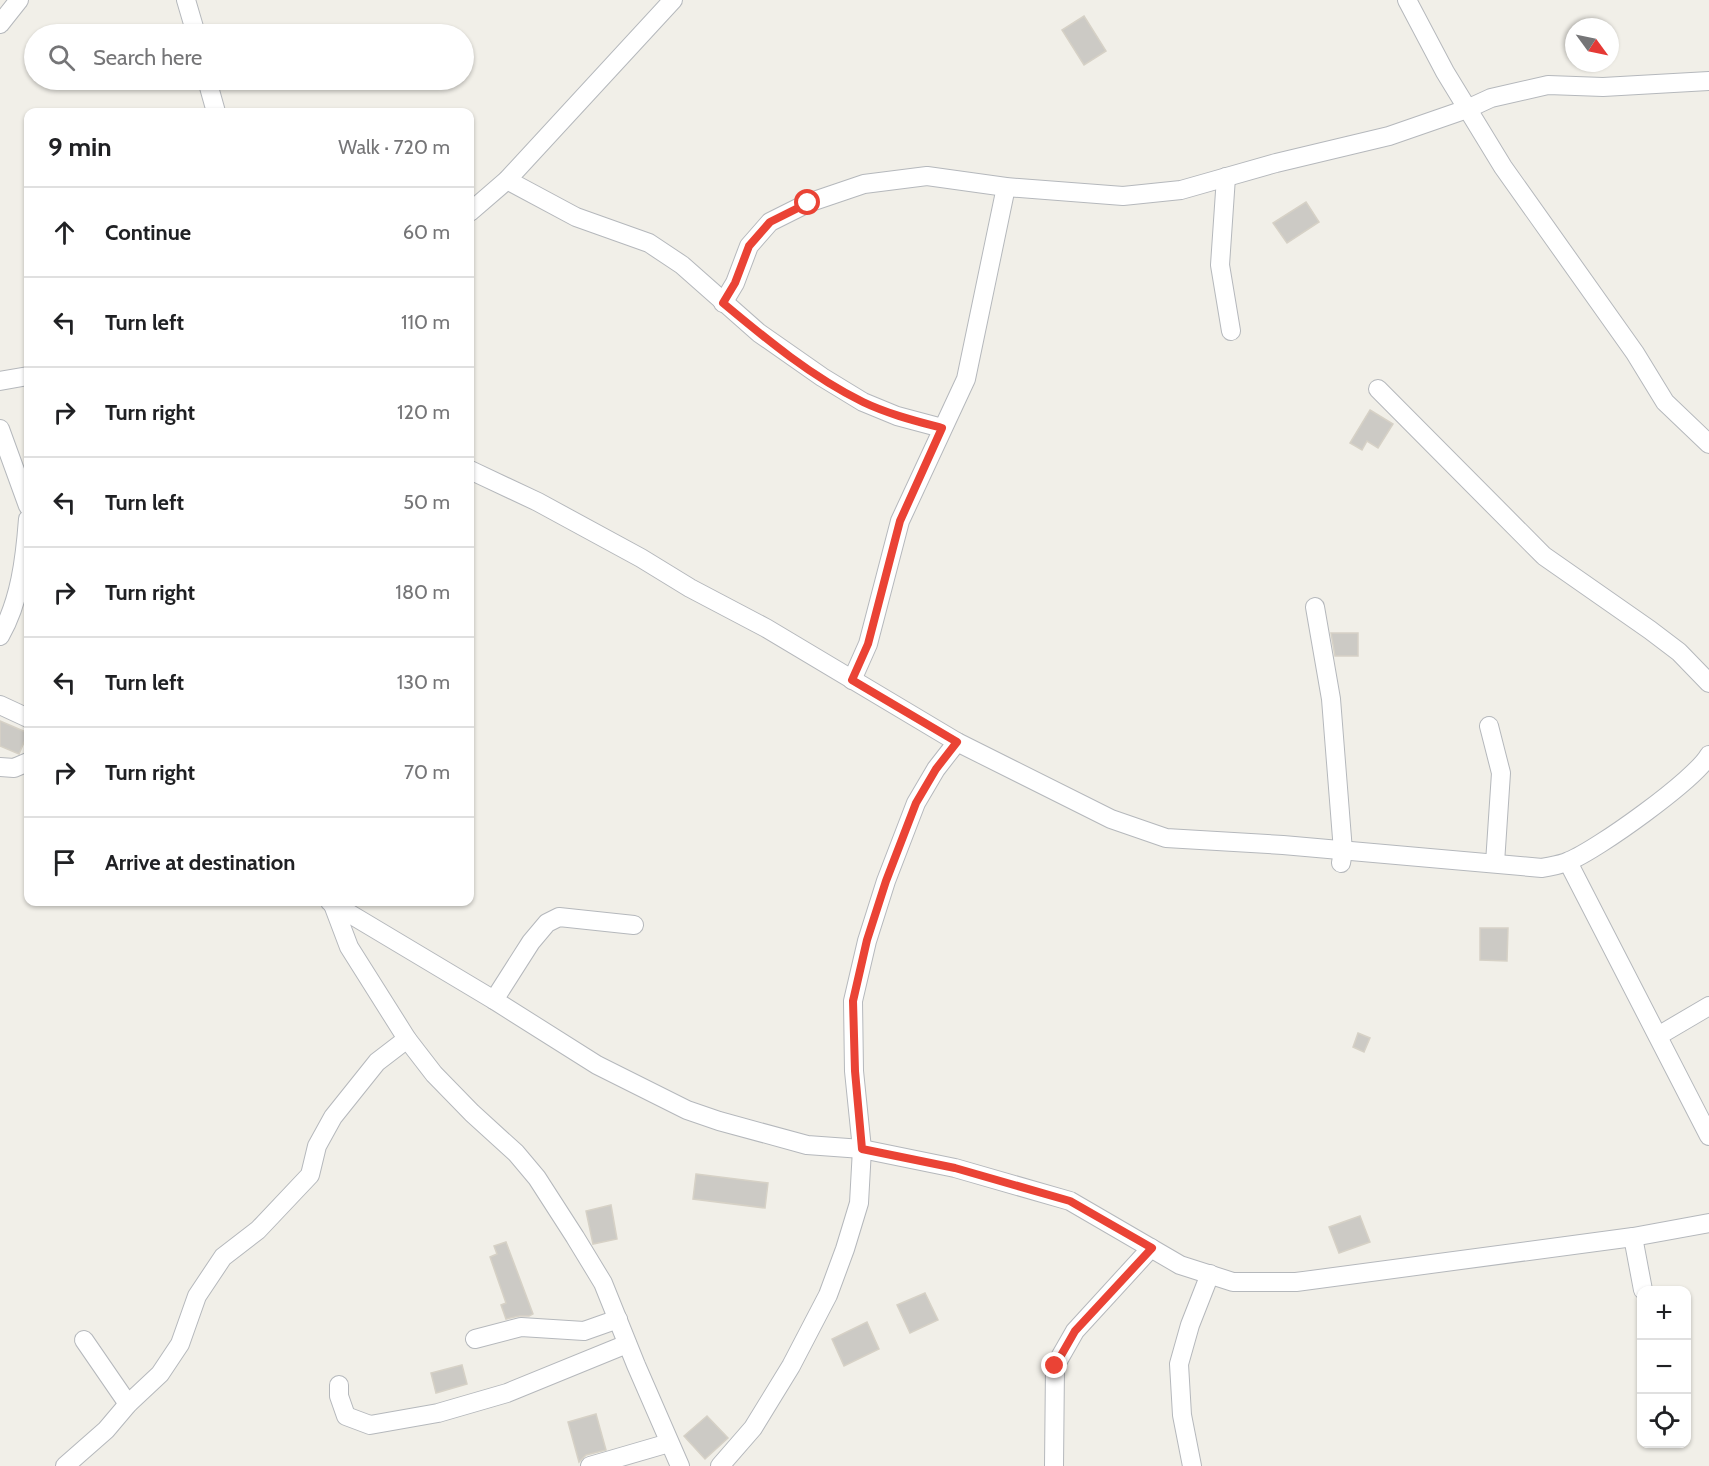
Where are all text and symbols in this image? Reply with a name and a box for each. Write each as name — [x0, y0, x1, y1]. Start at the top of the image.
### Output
north arrow — [1565, 18, 1619, 72]
search box — [24, 24, 474, 90]
icon: search — [45, 41, 78, 74]
text: Search here — [93, 44, 202, 71]
text: 9 min — [48, 131, 112, 163]
text: Walk · 720 m — [338, 135, 450, 159]
route start — [794, 189, 820, 215]
icon: ahead — [48, 216, 81, 249]
text: Continue — [105, 219, 191, 246]
text: 60 m — [403, 220, 450, 244]
icon: left — [48, 306, 81, 339]
text: Turn left — [105, 309, 184, 336]
text: 110 m — [401, 310, 450, 334]
icon: right — [48, 396, 81, 429]
text: Turn right — [105, 399, 195, 426]
text: 120 m — [397, 400, 450, 424]
icon: left — [48, 486, 81, 519]
text: Turn left — [105, 489, 184, 516]
text: 50 m — [403, 490, 450, 514]
icon: right — [48, 576, 81, 609]
text: Turn right — [105, 579, 195, 606]
text: 180 m — [395, 580, 450, 604]
icon: left — [48, 666, 81, 699]
text: Turn left — [105, 669, 184, 696]
text: 130 m — [397, 670, 450, 694]
icon: right — [48, 756, 81, 789]
text: Turn right — [105, 759, 195, 786]
text: 70 m — [404, 760, 450, 784]
icon: arrive — [48, 846, 81, 879]
text: Arrive at destination — [105, 849, 295, 876]
map controls — [1637, 1286, 1691, 1448]
button: + — [1637, 1286, 1691, 1340]
button: − — [1637, 1340, 1691, 1394]
route end — [1041, 1352, 1067, 1378]
button: locate — [1637, 1394, 1691, 1448]

